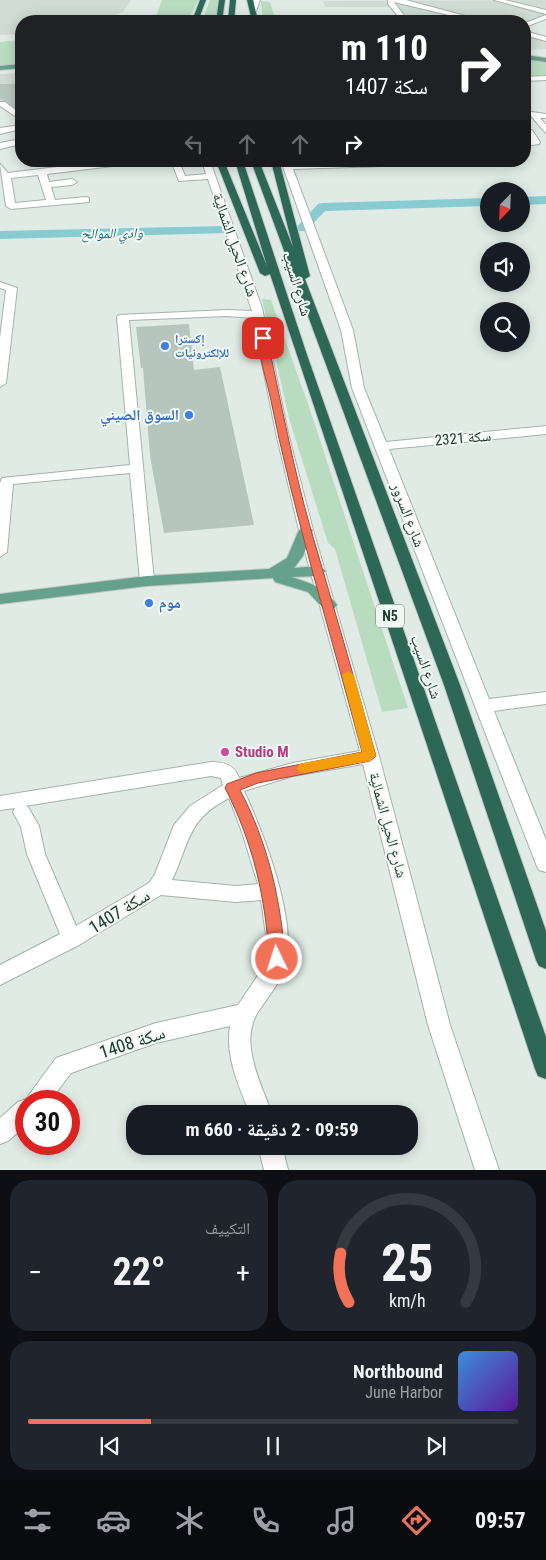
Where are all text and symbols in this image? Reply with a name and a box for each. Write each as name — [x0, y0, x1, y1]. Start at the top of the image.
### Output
text: 110 m — [341, 28, 428, 69]
icon: right — [446, 35, 511, 100]
text: سكة 1407 — [345, 74, 428, 99]
icon: left — [180, 130, 208, 158]
icon: ahead — [233, 130, 261, 158]
icon: ahead — [286, 130, 314, 158]
icon: right — [339, 130, 367, 158]
north arrow — [480, 182, 530, 232]
map controls — [480, 182, 530, 352]
street label: شارع الحيل الشمالية — [208, 191, 261, 300]
water label: وادي الموالح — [81, 224, 144, 245]
button: sound — [480, 242, 530, 292]
street label: شارع السيب — [278, 250, 315, 319]
button: search — [480, 302, 530, 352]
pin — [242, 317, 284, 359]
icon: arrive — [249, 324, 277, 352]
place label: إكسترا للإلكترونيات — [175, 332, 229, 360]
marker: إكسترا للإلكترونيات — [159, 340, 171, 352]
place label: السوق الصيني — [100, 406, 179, 427]
marker: السوق الصيني — [183, 409, 195, 421]
street label: سكة 2321 — [434, 427, 492, 449]
street label: شارع السرور — [386, 479, 429, 550]
place label: موم — [159, 594, 181, 613]
marker: موم — [143, 597, 155, 609]
road number: N5 — [376, 604, 404, 628]
street label: شارع السيب — [406, 633, 445, 702]
place label: Studio M — [235, 743, 289, 761]
marker: Studio M — [219, 746, 231, 758]
street label: شارع الحيل الشمالية — [364, 770, 411, 880]
street label: سكة 1407 — [85, 884, 153, 938]
position arrow — [250, 932, 302, 984]
street label: سكة 1408 — [96, 1022, 168, 1062]
speed limit sign: 30 — [15, 1090, 80, 1155]
text: 09:59 · 2 دقيقة · 660 m — [185, 1118, 359, 1141]
text: التكييف — [205, 1219, 250, 1238]
text: 25 — [381, 1233, 433, 1294]
text: 22° — [112, 1250, 166, 1294]
text: − — [28, 1256, 42, 1289]
text: + — [236, 1256, 250, 1289]
text: km/h — [389, 1290, 425, 1311]
text: Northbound — [353, 1360, 443, 1383]
text: June Harbor — [365, 1383, 443, 1402]
icon: previous — [96, 1432, 124, 1460]
icon: pause — [259, 1432, 287, 1460]
icon: next — [422, 1432, 450, 1460]
icon: filters — [20, 1503, 55, 1538]
icon: car — [96, 1503, 131, 1538]
icon: climate — [172, 1503, 207, 1538]
icon: phone — [248, 1503, 283, 1538]
icon: music — [324, 1503, 359, 1538]
icon: directions — [399, 1503, 434, 1538]
text: 09:57 — [475, 1508, 526, 1533]

